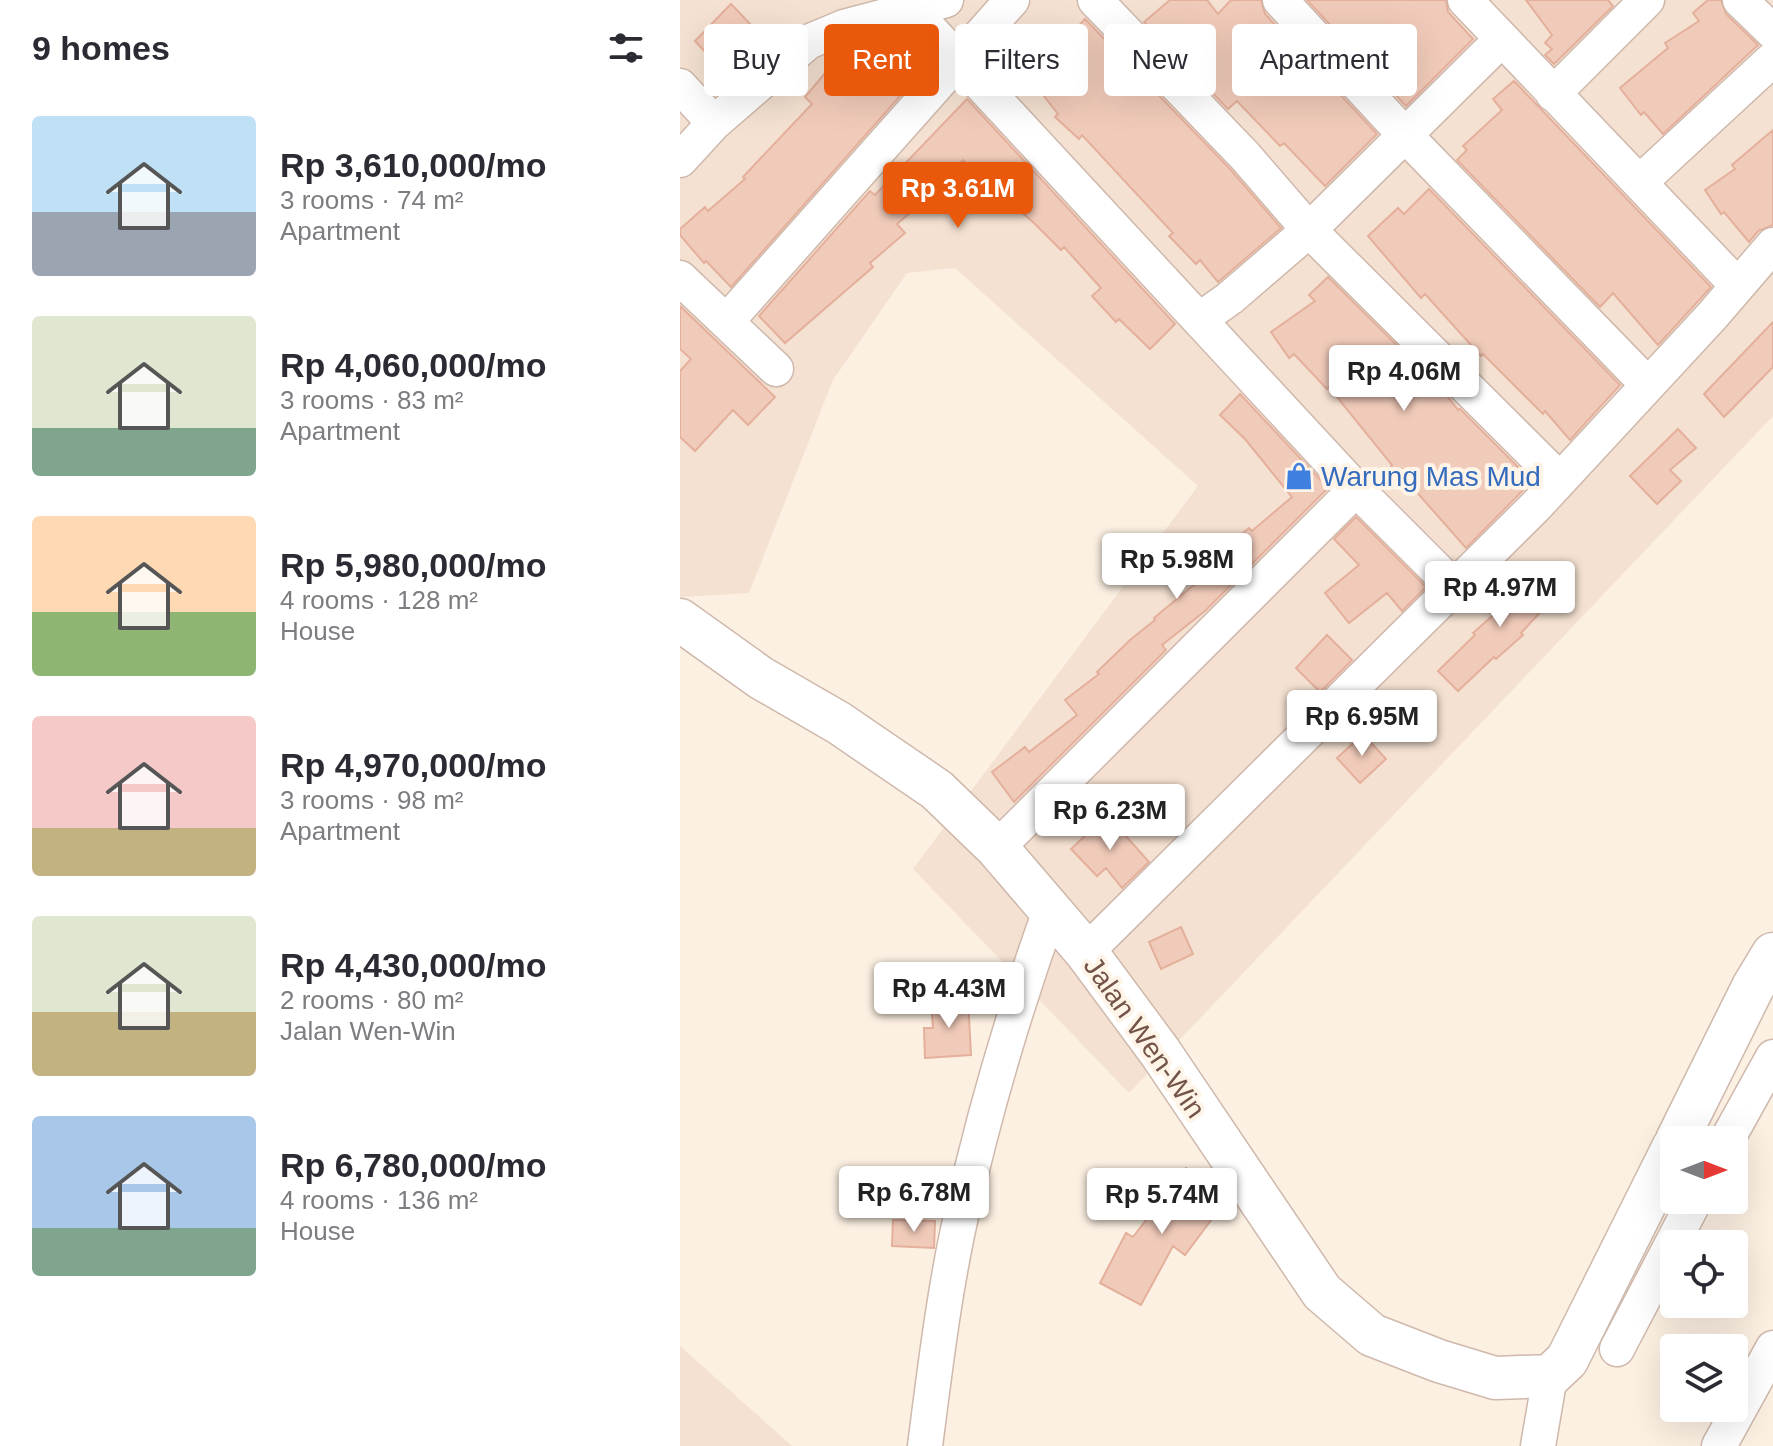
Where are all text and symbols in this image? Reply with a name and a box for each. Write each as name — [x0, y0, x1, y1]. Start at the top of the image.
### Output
chip: Buy — [704, 24, 808, 96]
chip: Rent — [824, 24, 939, 96]
chip: Filters — [955, 24, 1088, 96]
chip: New — [1104, 24, 1216, 96]
chip: Apartment — [1232, 24, 1417, 96]
icon: filters — [604, 26, 648, 70]
text: 9 homes — [32, 29, 170, 67]
text: Rp 3,610,000/mo — [280, 146, 546, 184]
icon: home — [96, 148, 192, 244]
pin: Rp 3.61M — [875, 162, 1041, 230]
text: Rp 3.61M — [901, 173, 1015, 203]
text: 3 rooms · 74 m² — [280, 185, 464, 215]
text: Apartment — [280, 216, 400, 246]
pin: Rp 4.06M — [1321, 345, 1487, 413]
text: Rp 4,060,000/mo — [280, 346, 546, 384]
icon: home — [96, 348, 192, 444]
text: Rp 4.06M — [1347, 356, 1461, 386]
text: 3 rooms · 83 m² — [280, 385, 464, 415]
text: Apartment — [280, 416, 400, 446]
shop icon: Warung Mas Mud — [1284, 461, 1314, 491]
place label: Warung Mas Mud — [1321, 461, 1541, 492]
pin: Rp 5.98M — [1094, 533, 1260, 601]
text: Rp 5.98M — [1120, 544, 1234, 574]
text: Rp 5,980,000/mo — [280, 546, 546, 584]
icon: home — [96, 548, 192, 644]
pin: Rp 4.97M — [1417, 561, 1583, 629]
text: Rp 4.97M — [1443, 572, 1557, 602]
text: 4 rooms · 128 m² — [280, 585, 478, 615]
text: House — [280, 616, 355, 646]
pin: Rp 6.95M — [1279, 690, 1445, 758]
text: Rp 6.95M — [1305, 701, 1419, 731]
text: Rp 4,970,000/mo — [280, 746, 546, 784]
icon: home — [96, 748, 192, 844]
pin: Rp 6.23M — [1027, 784, 1193, 852]
text: 3 rooms · 98 m² — [280, 785, 464, 815]
text: Rp 6.23M — [1053, 795, 1167, 825]
text: Apartment — [280, 816, 400, 846]
text: Rp 4,430,000/mo — [280, 946, 546, 984]
icon: home — [96, 948, 192, 1044]
street label: Jalan Wen-Win — [1078, 951, 1212, 1124]
pin: Rp 4.43M — [866, 962, 1032, 1030]
text: Rp 4.43M — [892, 973, 1006, 1003]
text: 2 rooms · 80 m² — [280, 985, 464, 1015]
text: Jalan Wen-Win — [280, 1016, 456, 1046]
north arrow — [1660, 1126, 1748, 1214]
map controls — [1660, 1126, 1748, 1422]
text: Rp 6,780,000/mo — [280, 1146, 546, 1184]
icon: home — [96, 1148, 192, 1244]
pin: Rp 6.78M — [831, 1166, 997, 1234]
pin: Rp 5.74M — [1079, 1168, 1245, 1236]
text: Rp 6.78M — [857, 1177, 971, 1207]
text: Rp 5.74M — [1105, 1179, 1219, 1209]
text: 4 rooms · 136 m² — [280, 1185, 478, 1215]
text: House — [280, 1216, 355, 1246]
button: locate — [1660, 1230, 1748, 1318]
button: layers — [1660, 1334, 1748, 1422]

